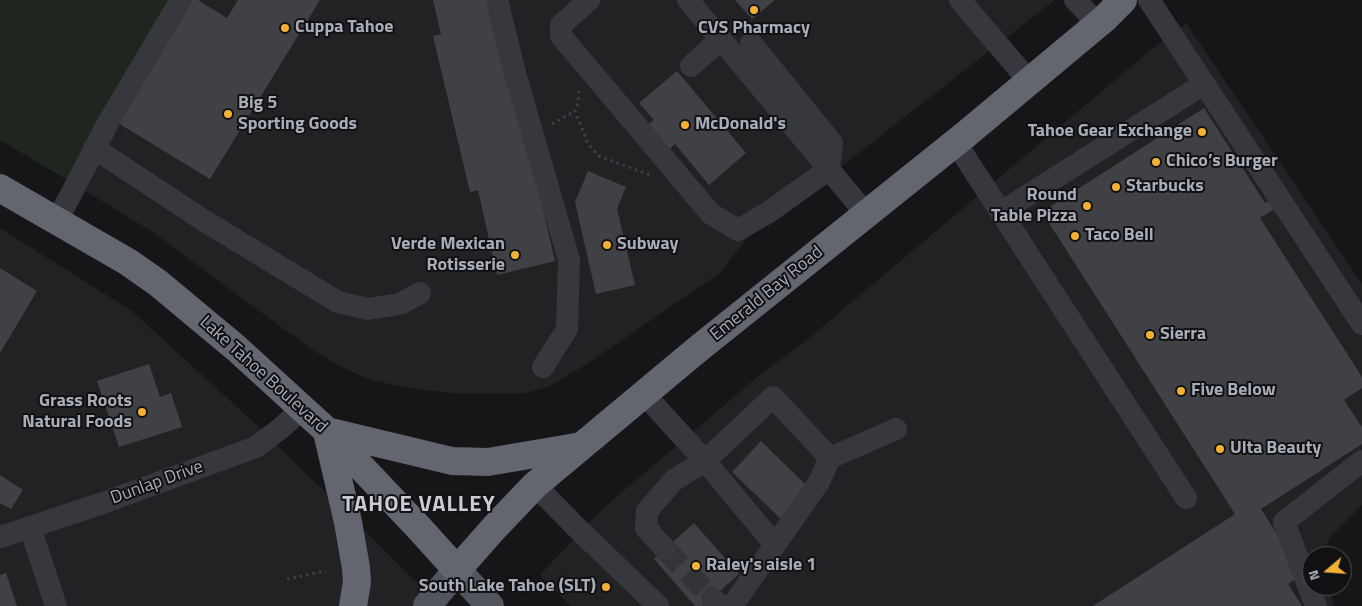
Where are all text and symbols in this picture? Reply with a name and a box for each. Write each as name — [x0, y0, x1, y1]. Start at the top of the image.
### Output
marker: CVS Pharmacy — [748, 4, 760, 16]
place label: Cuppa Tahoe — [295, 17, 393, 39]
place label: CVS Pharmacy — [698, 18, 810, 40]
marker: Cuppa Tahoe — [279, 22, 291, 34]
place label: Big 5 Sporting Goods — [238, 93, 357, 136]
marker: Big 5 Sporting Goods — [222, 108, 234, 120]
place label: McDonald's — [695, 114, 786, 136]
marker: McDonald's — [679, 119, 691, 131]
place label: Tahoe Gear Exchange — [1028, 121, 1192, 143]
marker: Tahoe Gear Exchange — [1196, 126, 1208, 138]
place label: Chico’s Burger — [1166, 151, 1278, 173]
marker: Chico’s Burger — [1150, 156, 1162, 168]
place label: Starbucks — [1126, 176, 1204, 198]
marker: Starbucks — [1110, 181, 1122, 193]
place label: Round Table Pizza — [991, 185, 1077, 228]
marker: Round Table Pizza — [1081, 200, 1093, 212]
place label: Taco Bell — [1085, 225, 1154, 247]
marker: Taco Bell — [1069, 230, 1081, 242]
place label: Verde Mexican Rotisserie — [391, 234, 505, 276]
place label: Subway — [617, 234, 679, 256]
marker: Subway — [601, 239, 613, 251]
street label: Emerald Bay Road — [706, 242, 828, 346]
marker: Verde Mexican Rotisserie — [509, 249, 521, 261]
street label: Lake Tahoe Boulevard — [195, 312, 331, 438]
place label: Sierra — [1160, 324, 1206, 346]
marker: Sierra — [1144, 329, 1156, 341]
place label: Five Below — [1191, 380, 1276, 402]
marker: Five Below — [1175, 385, 1187, 397]
place label: Grass Roots Natural Foods — [22, 391, 132, 434]
marker: Grass Roots Natural Foods — [136, 406, 148, 418]
place label: Ulta Beauty — [1230, 438, 1321, 460]
marker: Ulta Beauty — [1214, 443, 1226, 455]
street label: Dunlap Drive — [108, 456, 206, 510]
district label: TAHOE VALLEY — [341, 493, 497, 519]
north arrow — [1302, 546, 1352, 596]
place label: Raley's aisle 1 — [706, 555, 816, 577]
marker: Raley's aisle 1 — [690, 560, 702, 572]
text: N — [1302, 568, 1325, 583]
place label: South Lake Tahoe (SLT) — [419, 576, 596, 598]
marker: South Lake Tahoe (SLT) — [600, 581, 612, 593]

